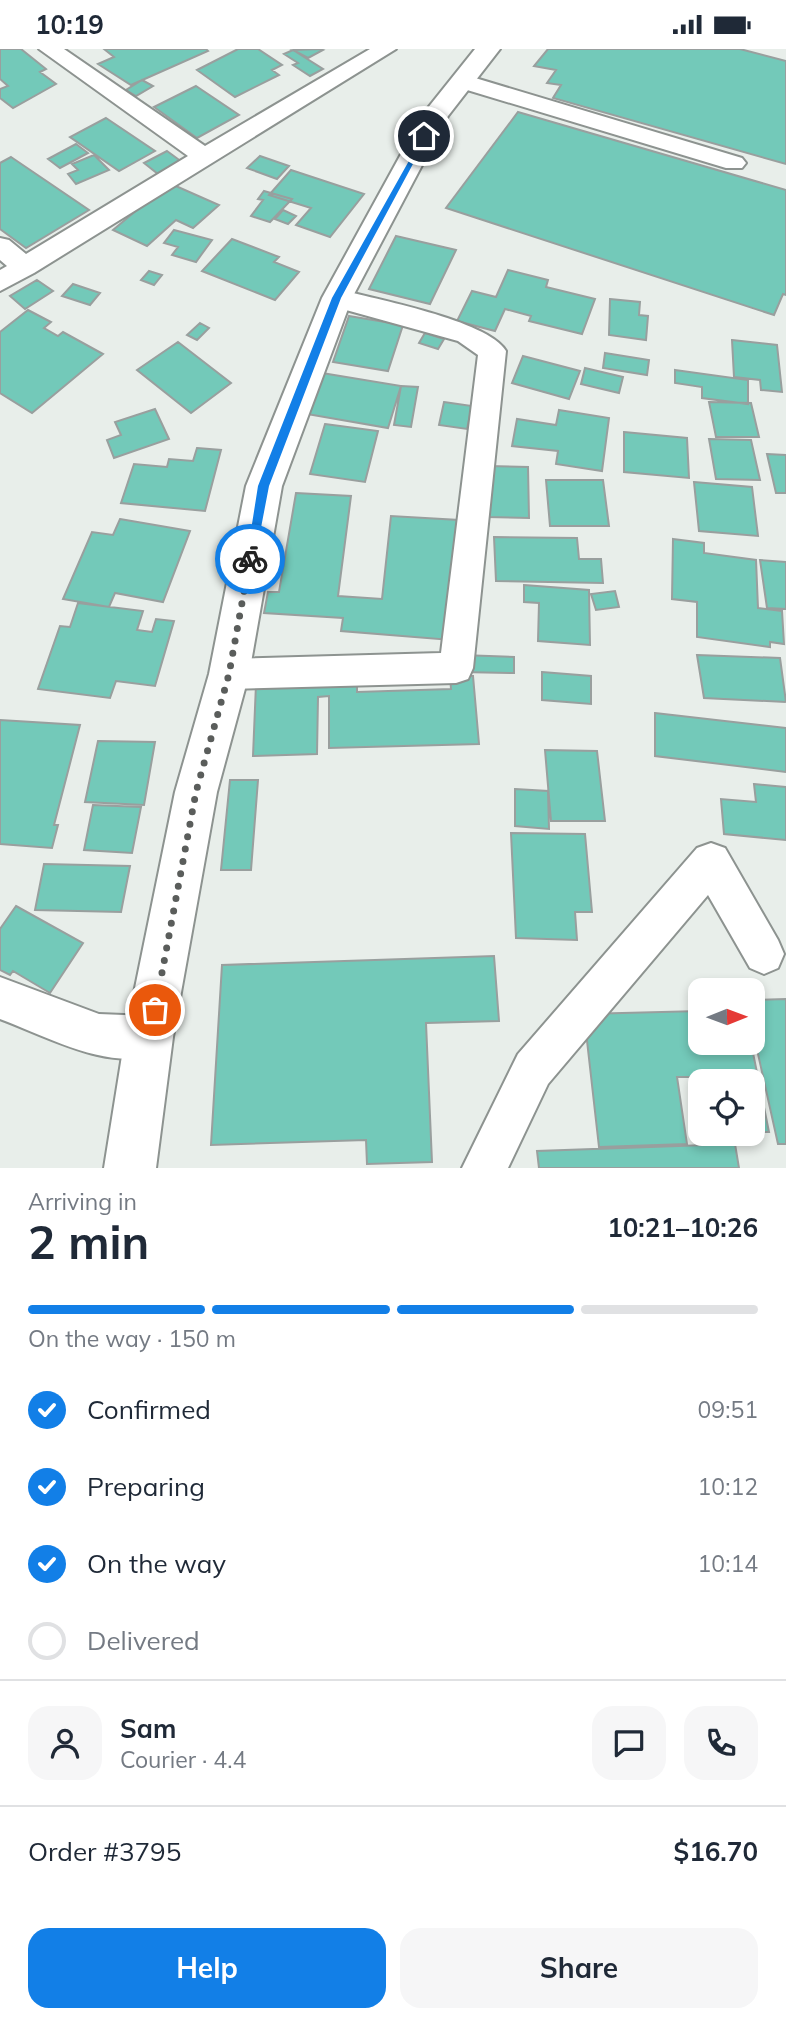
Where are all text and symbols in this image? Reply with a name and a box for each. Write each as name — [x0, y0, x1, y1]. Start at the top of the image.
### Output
text: 10:19 — [35, 8, 104, 41]
pin — [394, 106, 454, 166]
icon: home — [405, 117, 443, 155]
courier — [215, 524, 285, 594]
icon: bike — [231, 540, 269, 578]
north arrow — [688, 978, 765, 1055]
map controls — [688, 978, 765, 1146]
pin — [125, 980, 185, 1040]
icon: bag — [136, 991, 174, 1029]
button: locate — [688, 1069, 765, 1146]
text: Arriving in — [28, 1187, 137, 1216]
text: 10:21–10:26 — [607, 1211, 758, 1244]
text: 2 min — [28, 1213, 149, 1271]
text: On the way · 150 m — [28, 1324, 236, 1353]
icon: check — [28, 1391, 66, 1429]
text: Confirmed — [87, 1393, 211, 1426]
text: 09:51 — [698, 1395, 758, 1424]
icon: check — [28, 1468, 66, 1506]
text: Preparing — [87, 1470, 205, 1503]
text: 10:12 — [698, 1472, 758, 1501]
icon: check — [28, 1545, 66, 1583]
text: On the way — [87, 1547, 226, 1580]
text: 10:14 — [698, 1549, 758, 1578]
text: Delivered — [87, 1624, 200, 1657]
button: person — [28, 1706, 102, 1780]
button: chat — [592, 1706, 666, 1780]
button: phone — [684, 1706, 758, 1780]
text: Sam — [120, 1712, 176, 1745]
text: Courier · 4.4 — [120, 1745, 246, 1774]
text: Order #3795 — [28, 1835, 181, 1868]
text: $16.70 — [674, 1835, 758, 1868]
button: Help — [28, 1928, 386, 2008]
button: Share — [400, 1928, 758, 2008]

